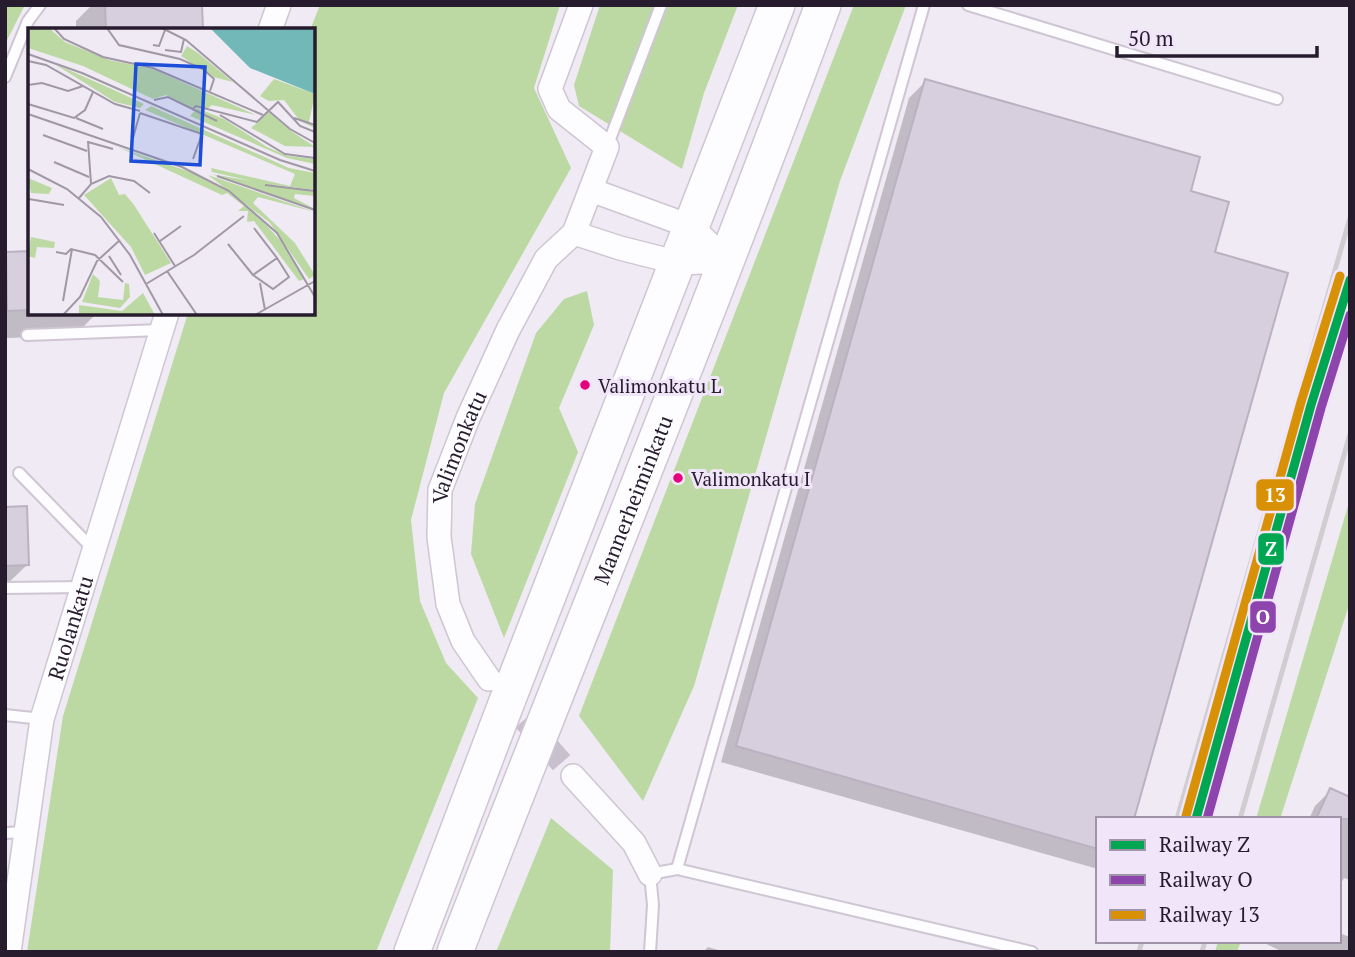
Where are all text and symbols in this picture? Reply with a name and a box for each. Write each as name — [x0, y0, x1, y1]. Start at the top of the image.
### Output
scale bar — [1117, 14, 1316, 58]
text: 50 m — [1128, 24, 1174, 52]
inset map — [28, 28, 315, 315]
place label: Valimonkatu L — [598, 373, 722, 398]
marker: Valimonkatu L — [578, 378, 592, 392]
street label: Valimonkatu — [426, 386, 493, 504]
street label: Mannerheiminkatu — [587, 411, 679, 589]
place label: Valimonkatu I — [691, 466, 810, 491]
marker: Valimonkatu I — [671, 471, 685, 485]
line badge: 13 — [1255, 478, 1295, 512]
text: 13 — [1264, 482, 1286, 507]
line badge: Z — [1257, 532, 1285, 566]
text: Z — [1265, 536, 1277, 561]
street label: Ruolankatu — [41, 572, 99, 683]
line badge: O — [1249, 600, 1277, 634]
text: O — [1256, 604, 1270, 629]
legend — [1096, 817, 1341, 943]
text: Railway Z — [1159, 830, 1250, 858]
text: Railway O — [1159, 865, 1253, 893]
text: Railway 13 — [1159, 900, 1260, 928]

